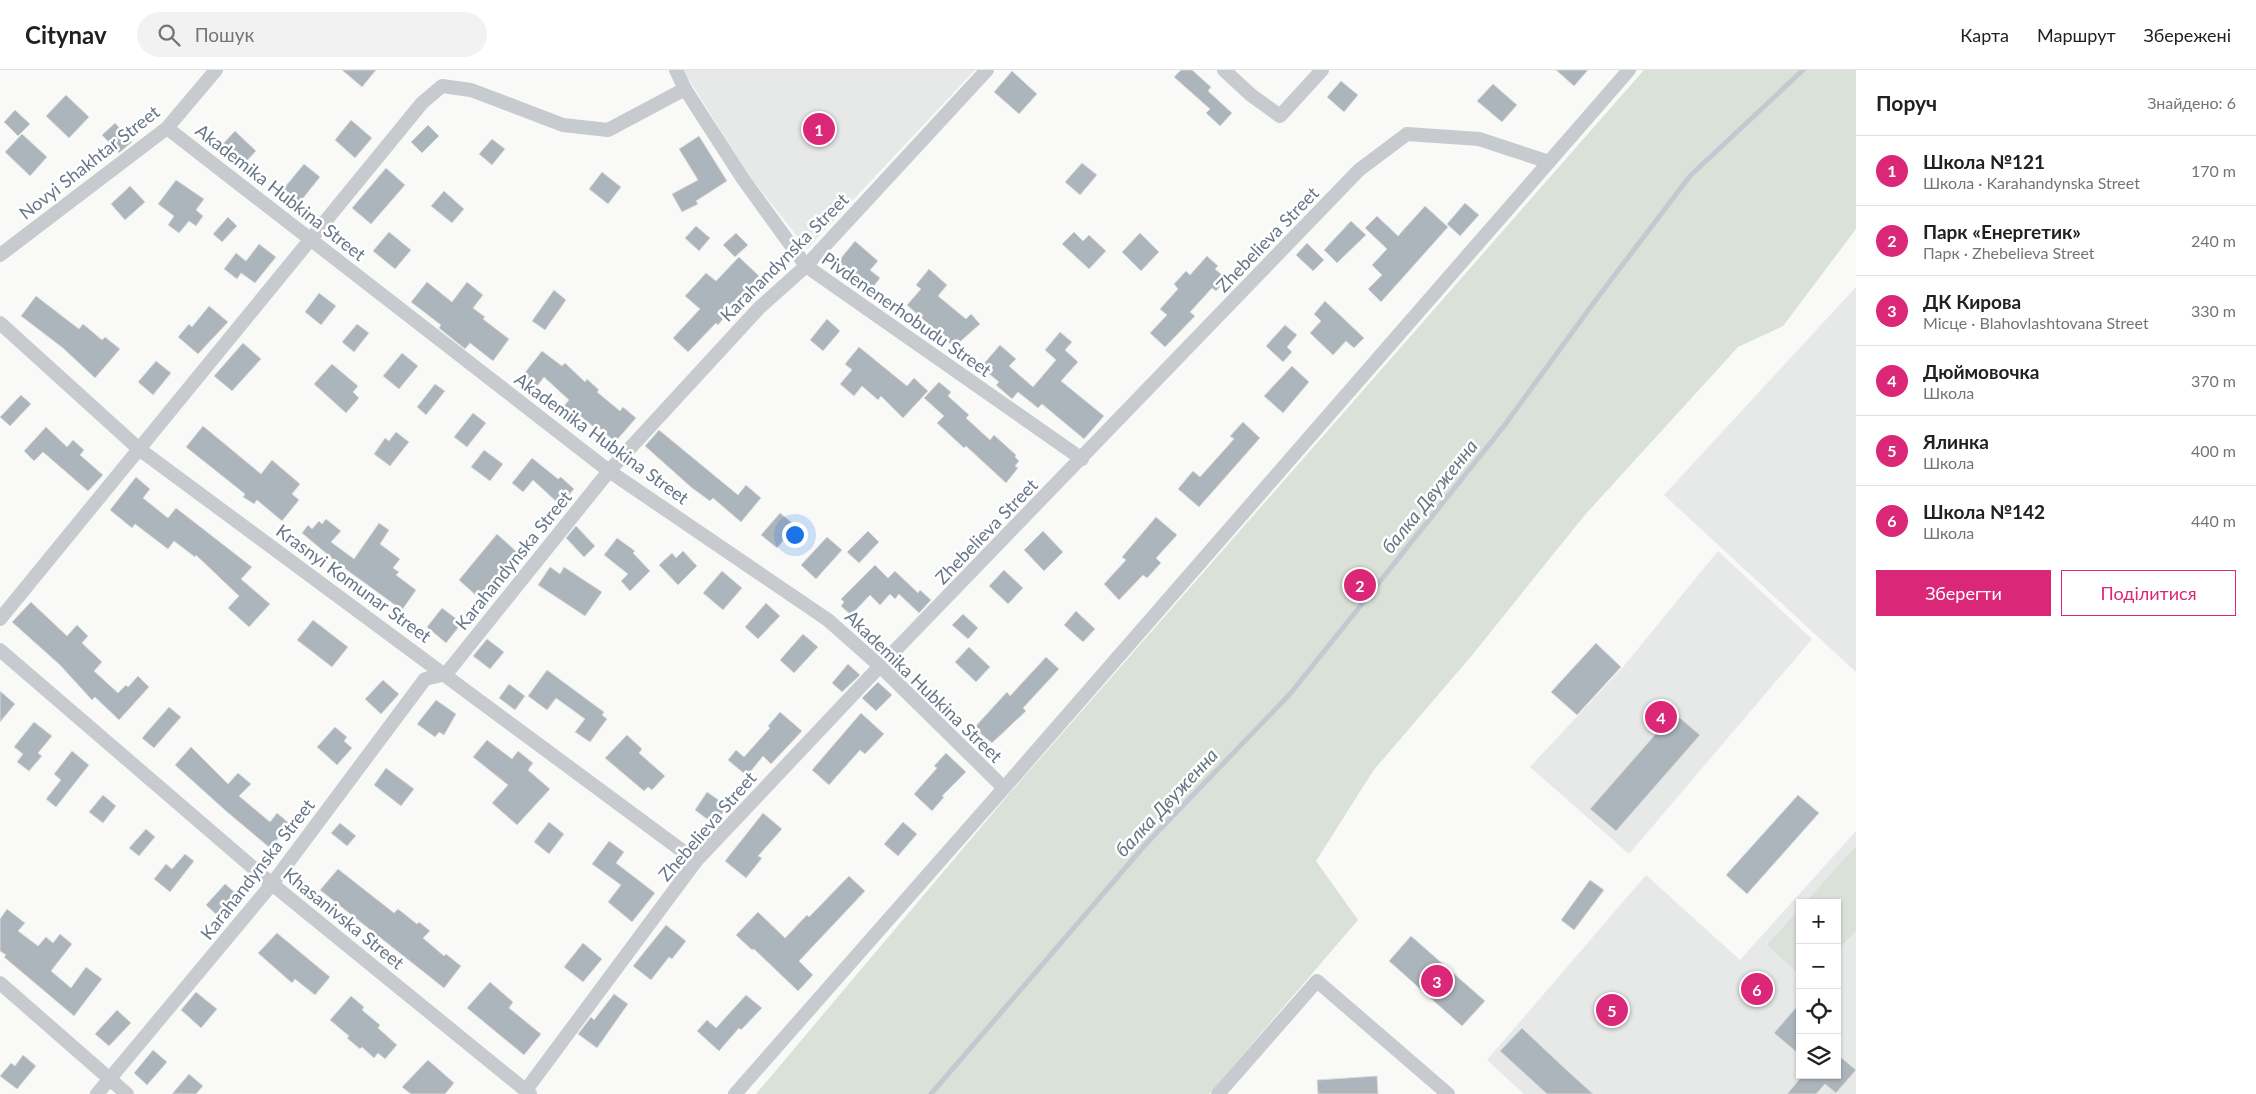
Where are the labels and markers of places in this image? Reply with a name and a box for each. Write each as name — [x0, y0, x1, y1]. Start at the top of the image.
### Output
pin: 1 — [803, 110, 835, 148]
pin: 2 — [1344, 566, 1376, 604]
pin: 4 — [1645, 698, 1677, 736]
pin: 3 — [1421, 962, 1453, 1000]
pin: 6 — [1741, 970, 1773, 1008]
pin: 5 — [1596, 991, 1628, 1029]

